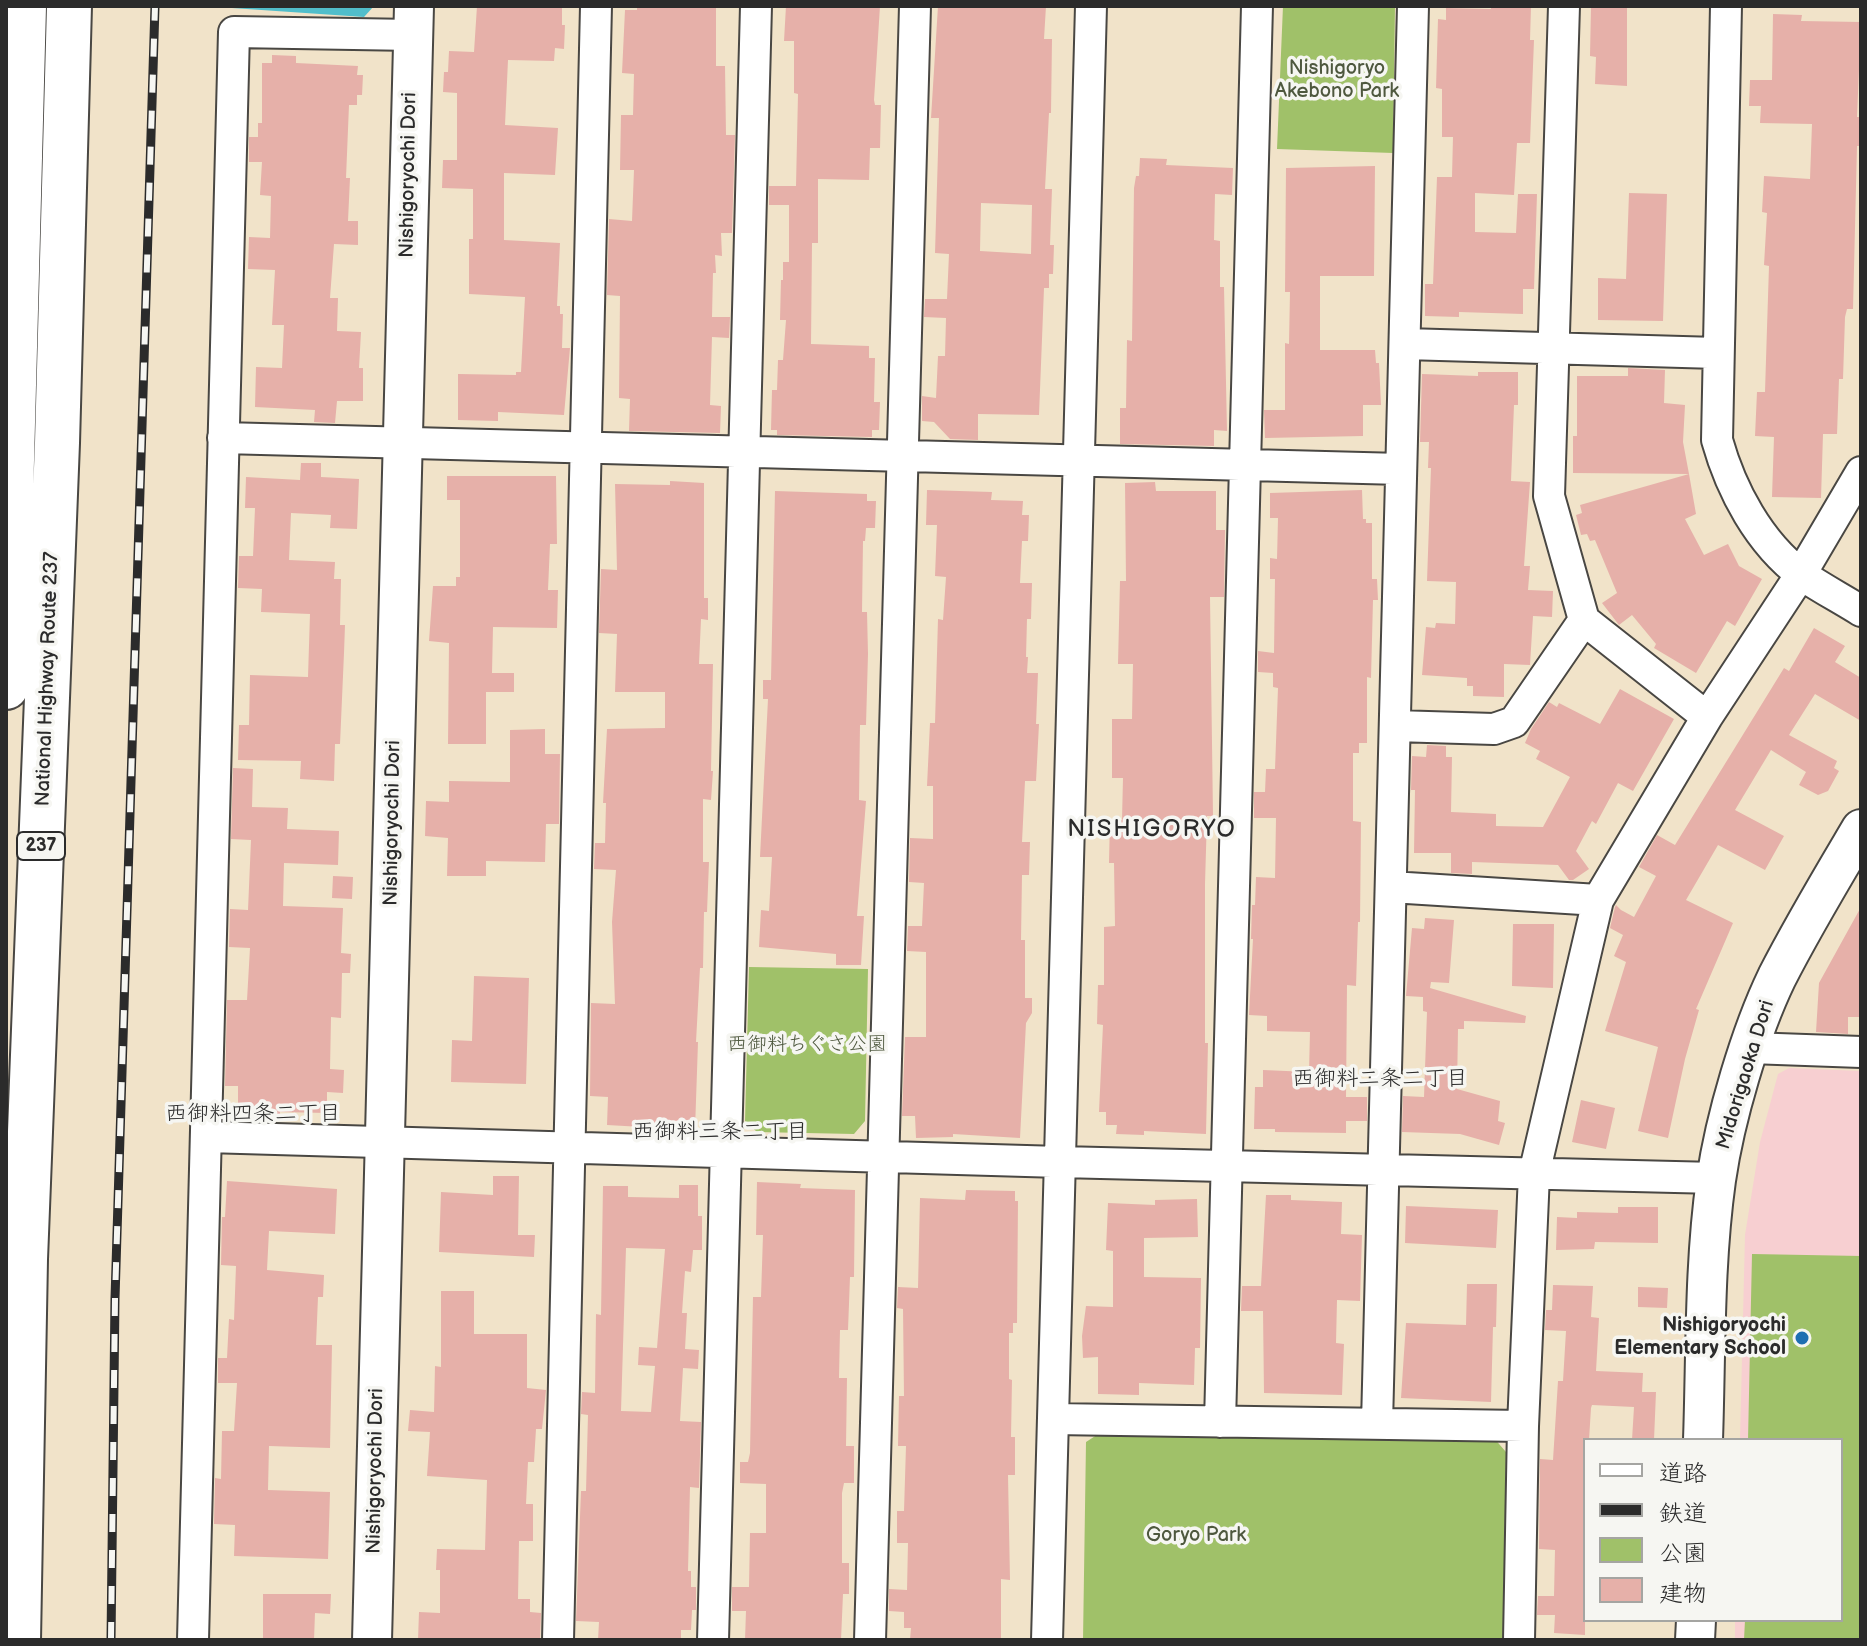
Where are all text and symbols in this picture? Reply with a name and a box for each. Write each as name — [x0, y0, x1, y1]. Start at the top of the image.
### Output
park label: Nishigoryo Akebono Park — [1275, 57, 1399, 104]
street label: Nishigoryochi Dori — [396, 92, 422, 258]
street label: National Highway Route 237 — [32, 551, 64, 807]
street label: Nishigoryochi Dori — [380, 740, 406, 906]
district label: NISHIGORYO — [1067, 816, 1237, 844]
road number: 237 — [17, 832, 65, 860]
street label: Midorigaoka Dori — [1712, 998, 1780, 1152]
park label: 西御料ちぐさ公園 — [727, 1033, 887, 1057]
district label: 西御料二条二丁目 — [1292, 1066, 1468, 1092]
district label: 西御料四条二丁目 — [165, 1101, 341, 1127]
district label: 西御料三条二丁目 — [632, 1119, 808, 1145]
place label: Nishigoryochi Elementary School — [1614, 1314, 1786, 1361]
marker: Nishigoryochi Elementary School — [1793, 1329, 1811, 1347]
street label: Nishigoryochi Dori — [363, 1388, 389, 1554]
legend — [1583, 1438, 1843, 1622]
text: 道路 — [1659, 1459, 1707, 1488]
text: 鉄道 — [1659, 1499, 1707, 1528]
park label: Goryo Park — [1146, 1524, 1246, 1548]
text: 公園 — [1659, 1539, 1707, 1568]
text: 建物 — [1659, 1579, 1707, 1608]

